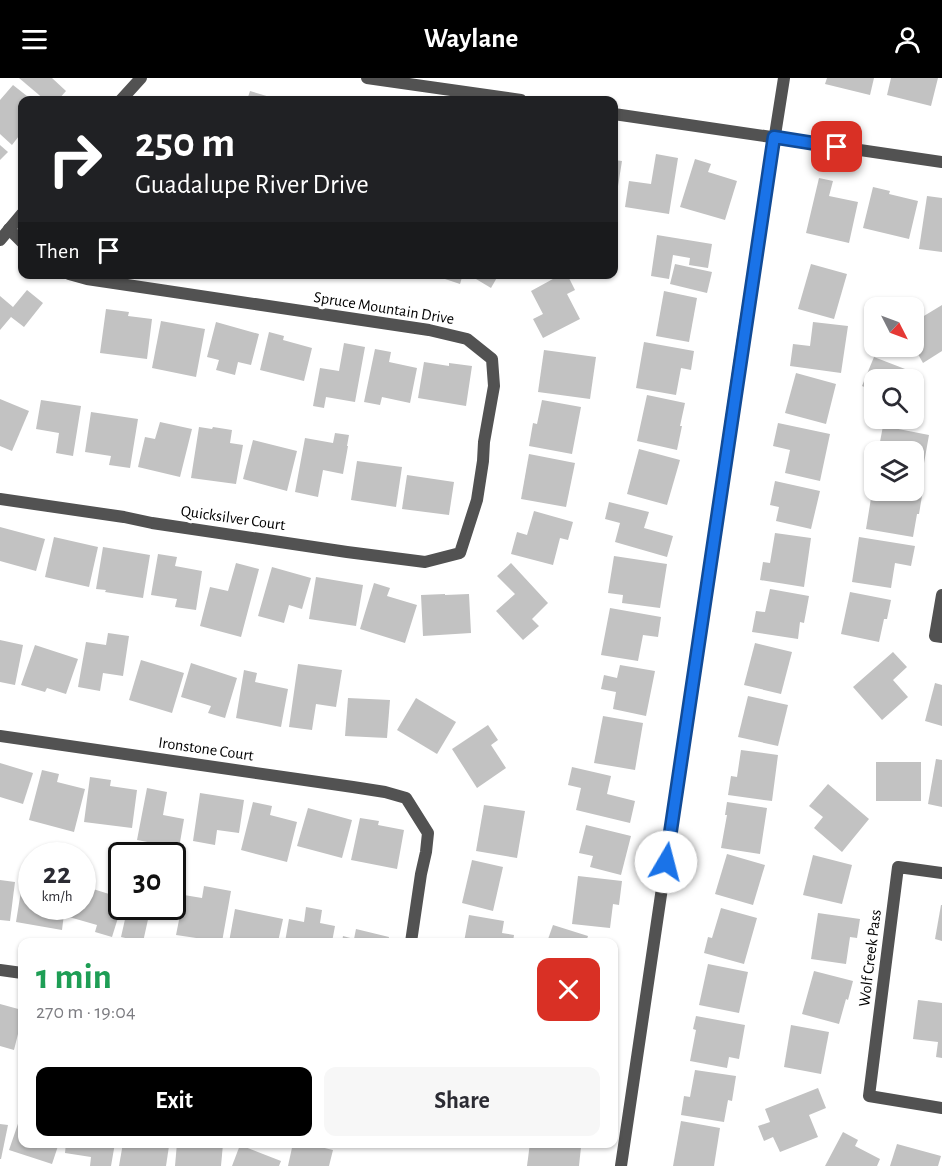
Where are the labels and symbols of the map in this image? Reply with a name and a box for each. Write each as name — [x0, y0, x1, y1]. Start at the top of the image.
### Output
pin — [811, 121, 862, 172]
street label: Spruce Mountain Drive — [313, 289, 455, 327]
north arrow — [864, 297, 924, 357]
street label: Quicksilver Court — [180, 503, 286, 534]
street label: Ironstone Court — [157, 734, 255, 764]
position arrow — [634, 830, 698, 894]
speed limit sign: 30 — [108, 842, 186, 920]
street label: Wolf Creek Pass — [856, 908, 884, 1008]

